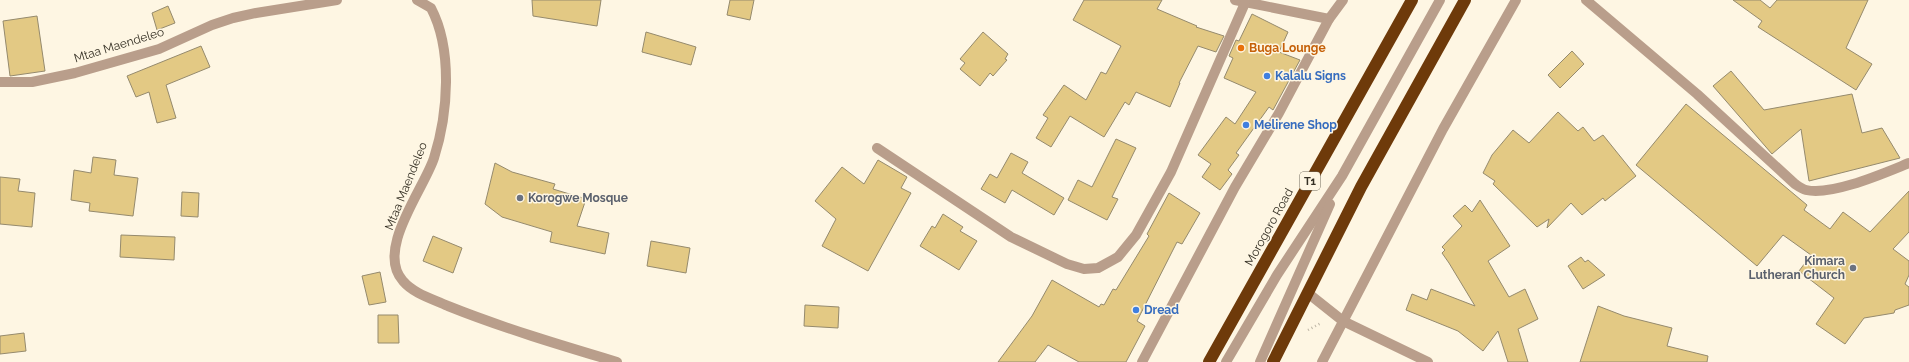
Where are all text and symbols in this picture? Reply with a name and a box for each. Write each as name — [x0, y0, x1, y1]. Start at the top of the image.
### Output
street label: Mtaa Maendeleo — [72, 25, 166, 65]
place label: Buga Lounge — [1249, 41, 1326, 55]
marker: Buga Lounge — [1236, 43, 1246, 53]
place label: Kalalu Signs — [1275, 69, 1346, 83]
marker: Kalalu Signs — [1262, 71, 1272, 81]
place label: Melirene Shop — [1254, 118, 1337, 132]
marker: Melirene Shop — [1241, 120, 1251, 130]
street label: Mtaa Maendeleo — [382, 140, 430, 232]
road number: T1 — [1300, 172, 1320, 190]
street label: Morogoro Road — [1242, 186, 1296, 268]
place label: Korogwe Mosque — [528, 191, 628, 205]
marker: Korogwe Mosque — [515, 193, 525, 203]
place label: Kimara Lutheran Church — [1748, 254, 1845, 282]
marker: Kimara Lutheran Church — [1848, 263, 1858, 273]
place label: Dread — [1144, 303, 1179, 317]
marker: Dread — [1131, 305, 1141, 315]

